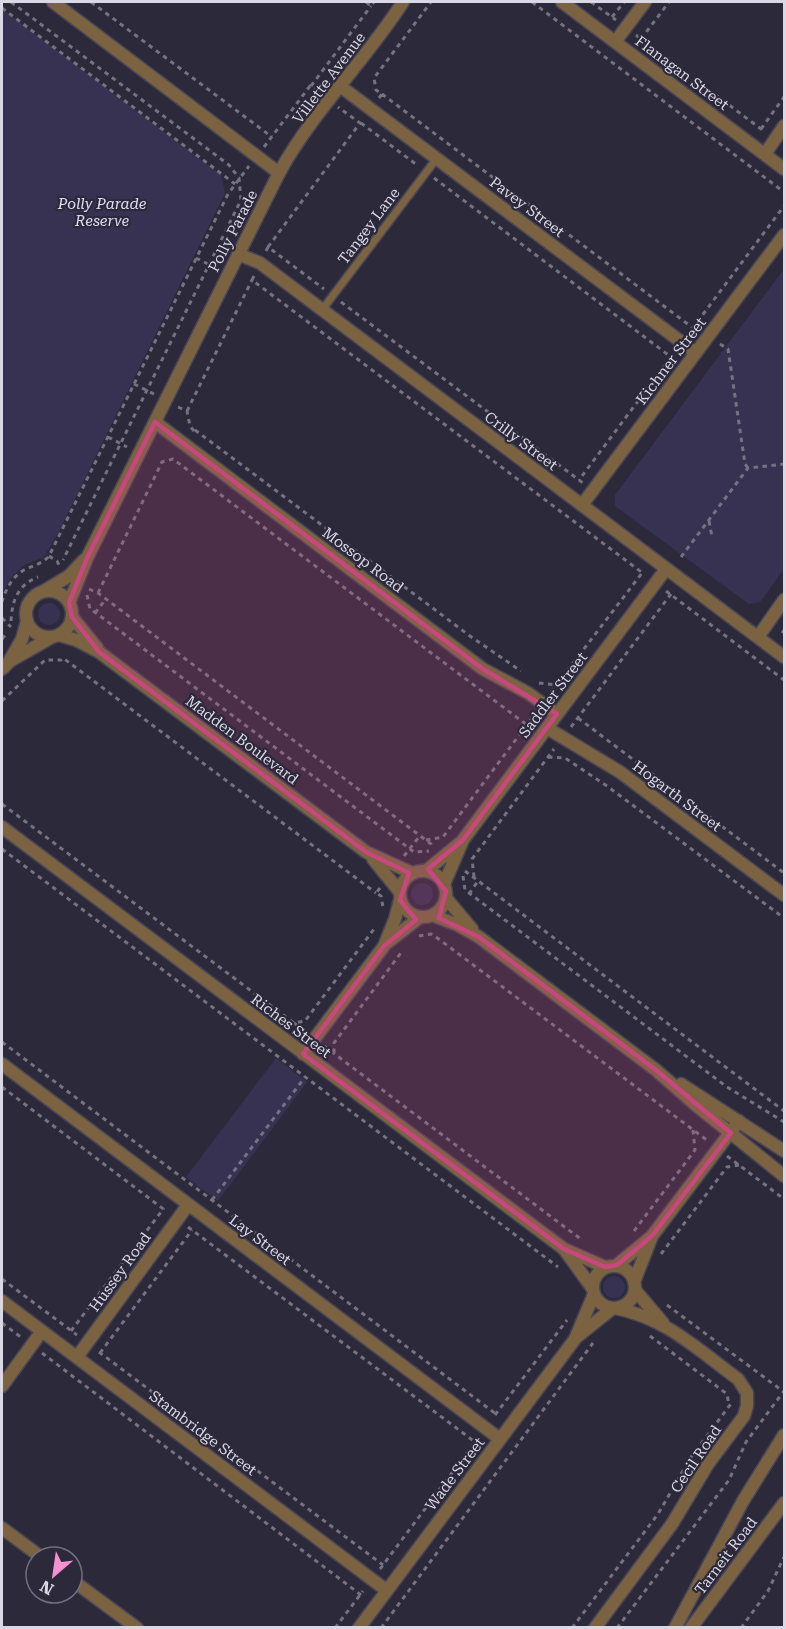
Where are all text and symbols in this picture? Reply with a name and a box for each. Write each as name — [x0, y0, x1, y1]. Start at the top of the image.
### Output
street label: Villette Avenue — [289, 29, 369, 127]
street label: Flanagan Street — [632, 32, 733, 114]
street label: Pavey Street — [486, 173, 568, 241]
street label: Tangey Lane — [334, 184, 404, 268]
street label: Polly Parade — [205, 187, 261, 275]
park label: Polly Parade Reserve — [57, 195, 147, 230]
street label: Kichner Street — [632, 313, 710, 408]
street label: Crilly Street — [481, 408, 561, 475]
street label: Mossop Road — [319, 524, 408, 597]
street label: Saddler Street — [515, 648, 591, 741]
street label: Madden Boulevard — [182, 692, 302, 789]
street label: Hogarth Street — [629, 757, 725, 835]
street label: Riches Street — [247, 990, 335, 1062]
street label: Lay Street — [225, 1211, 295, 1269]
street label: Hussey Road — [85, 1229, 155, 1315]
street label: Stambridge Street — [146, 1387, 261, 1479]
street label: Cecil Road — [667, 1421, 725, 1496]
street label: Wade Street — [422, 1433, 489, 1514]
street label: Tarneit Road — [691, 1513, 761, 1598]
north arrow — [24, 1545, 84, 1605]
text: N — [37, 1576, 57, 1599]

